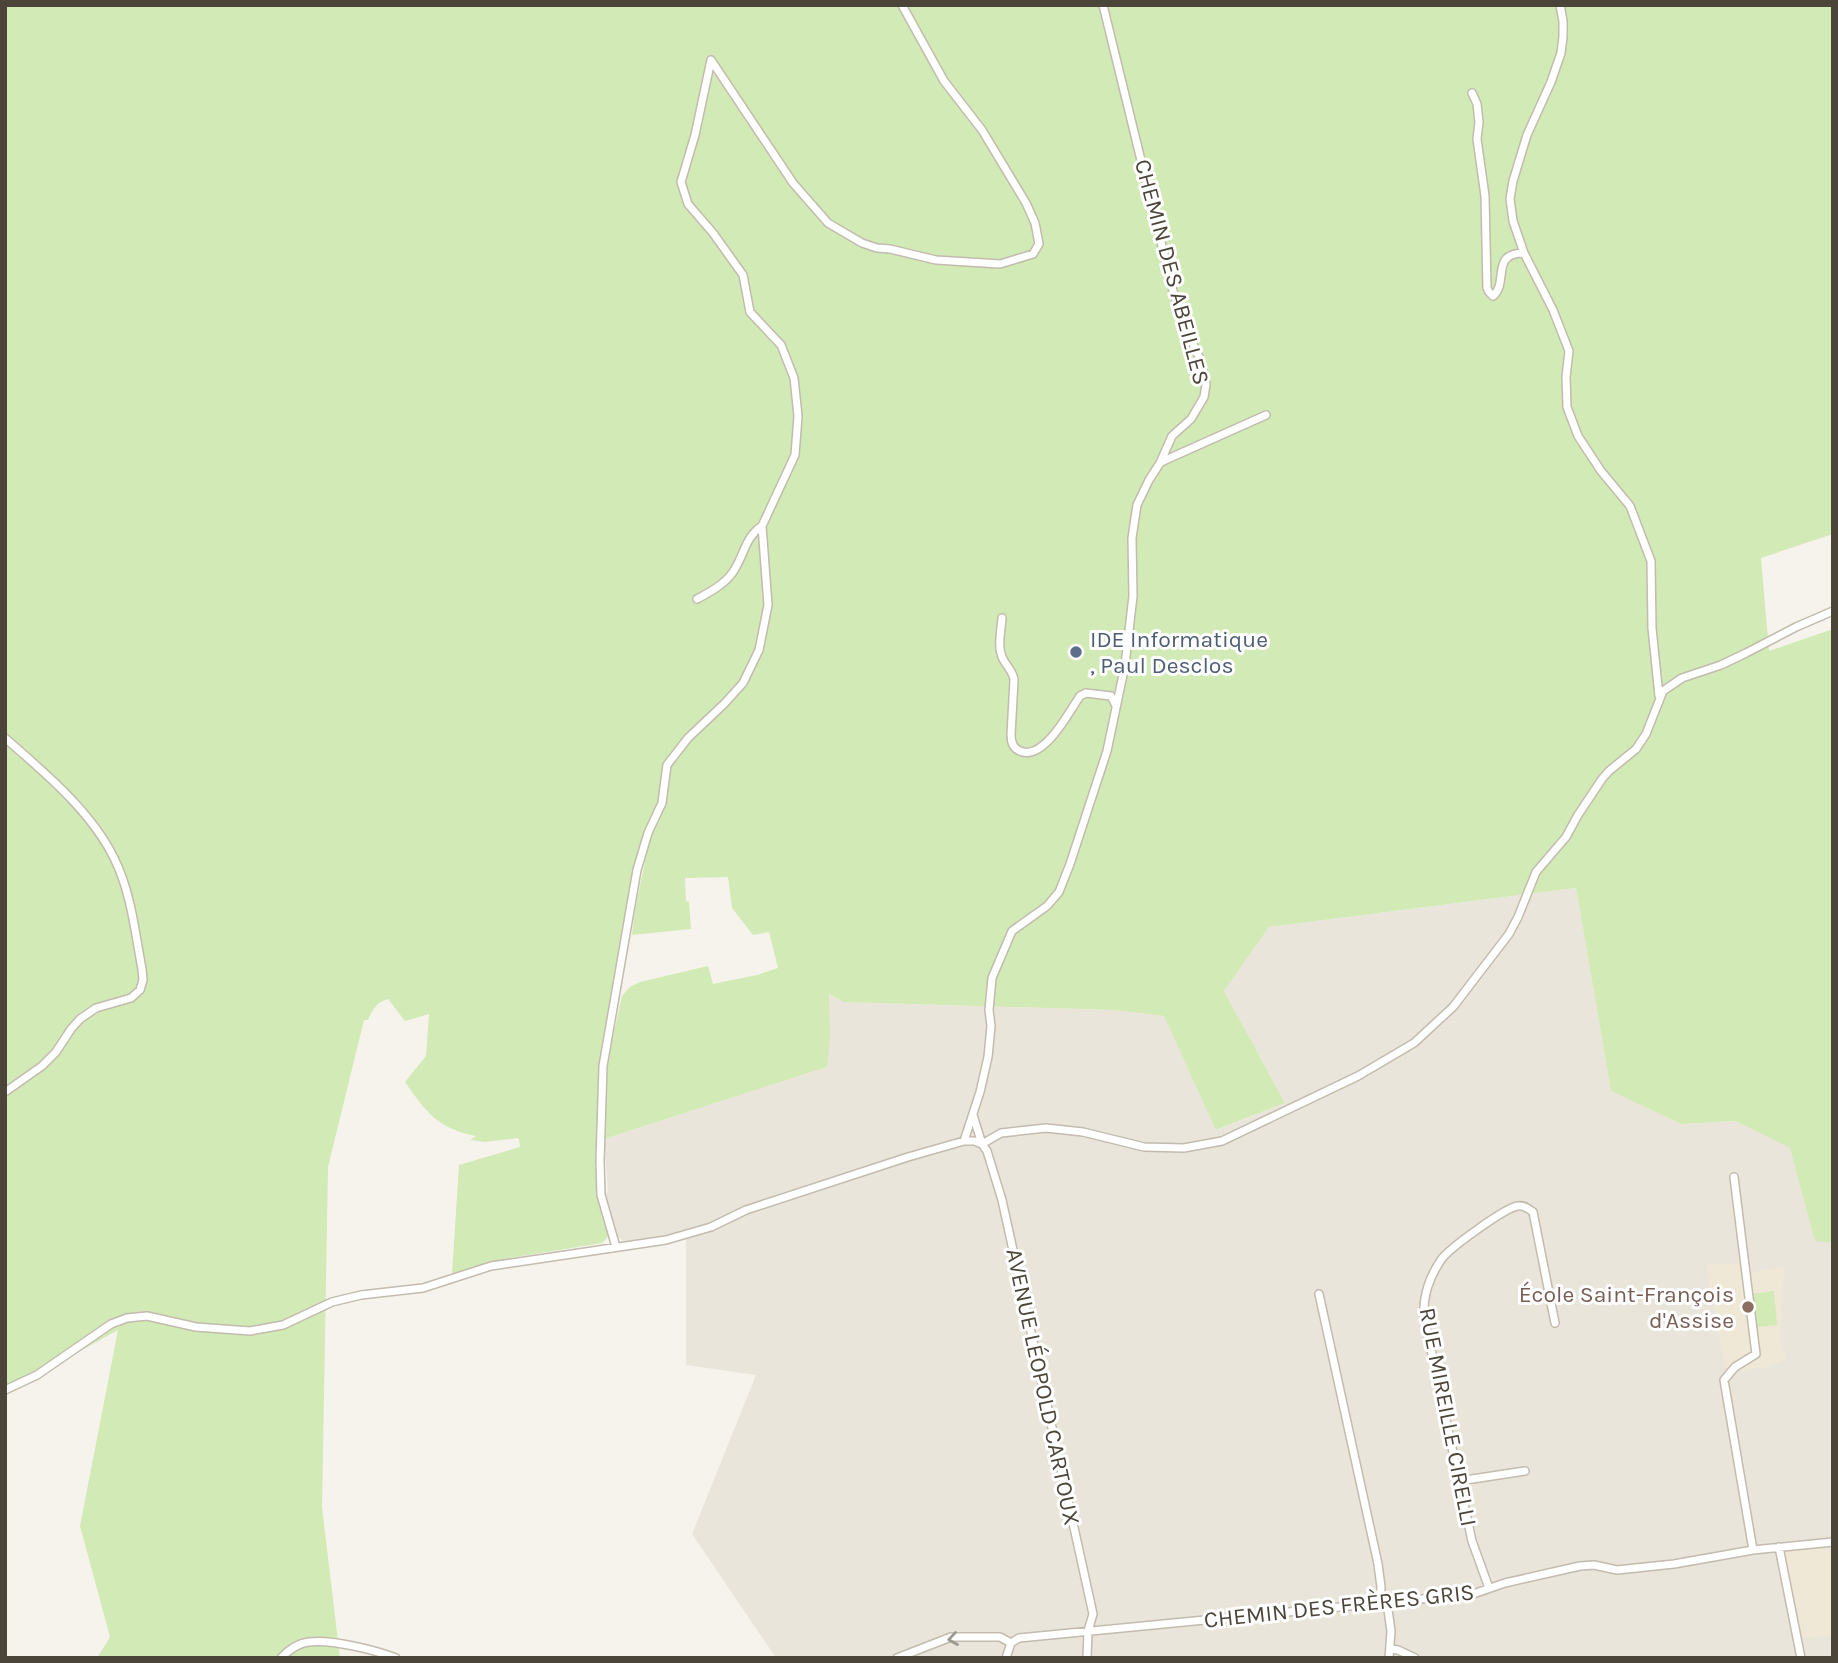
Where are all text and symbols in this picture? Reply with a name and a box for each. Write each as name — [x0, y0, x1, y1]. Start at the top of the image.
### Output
street label: CHEMIN DES ABEILLES — [1129, 156, 1215, 388]
place label: IDE Informatique , Paul Desclos — [1090, 626, 1268, 679]
marker: IDE Informatique , Paul Desclos — [1068, 644, 1084, 660]
street label: AVENUE LÉOPOLD CARTOUX — [1000, 1246, 1086, 1528]
place label: École Saint-François d'Assise — [1519, 1281, 1734, 1334]
marker: École Saint-François d'Assise — [1740, 1299, 1756, 1315]
street label: RUE MIREILLE CIRELLI — [1414, 1305, 1482, 1529]
street label: CHEMIN DES FRÈRES GRIS — [1202, 1578, 1476, 1634]
one-way arrow — [947, 1631, 959, 1646]

